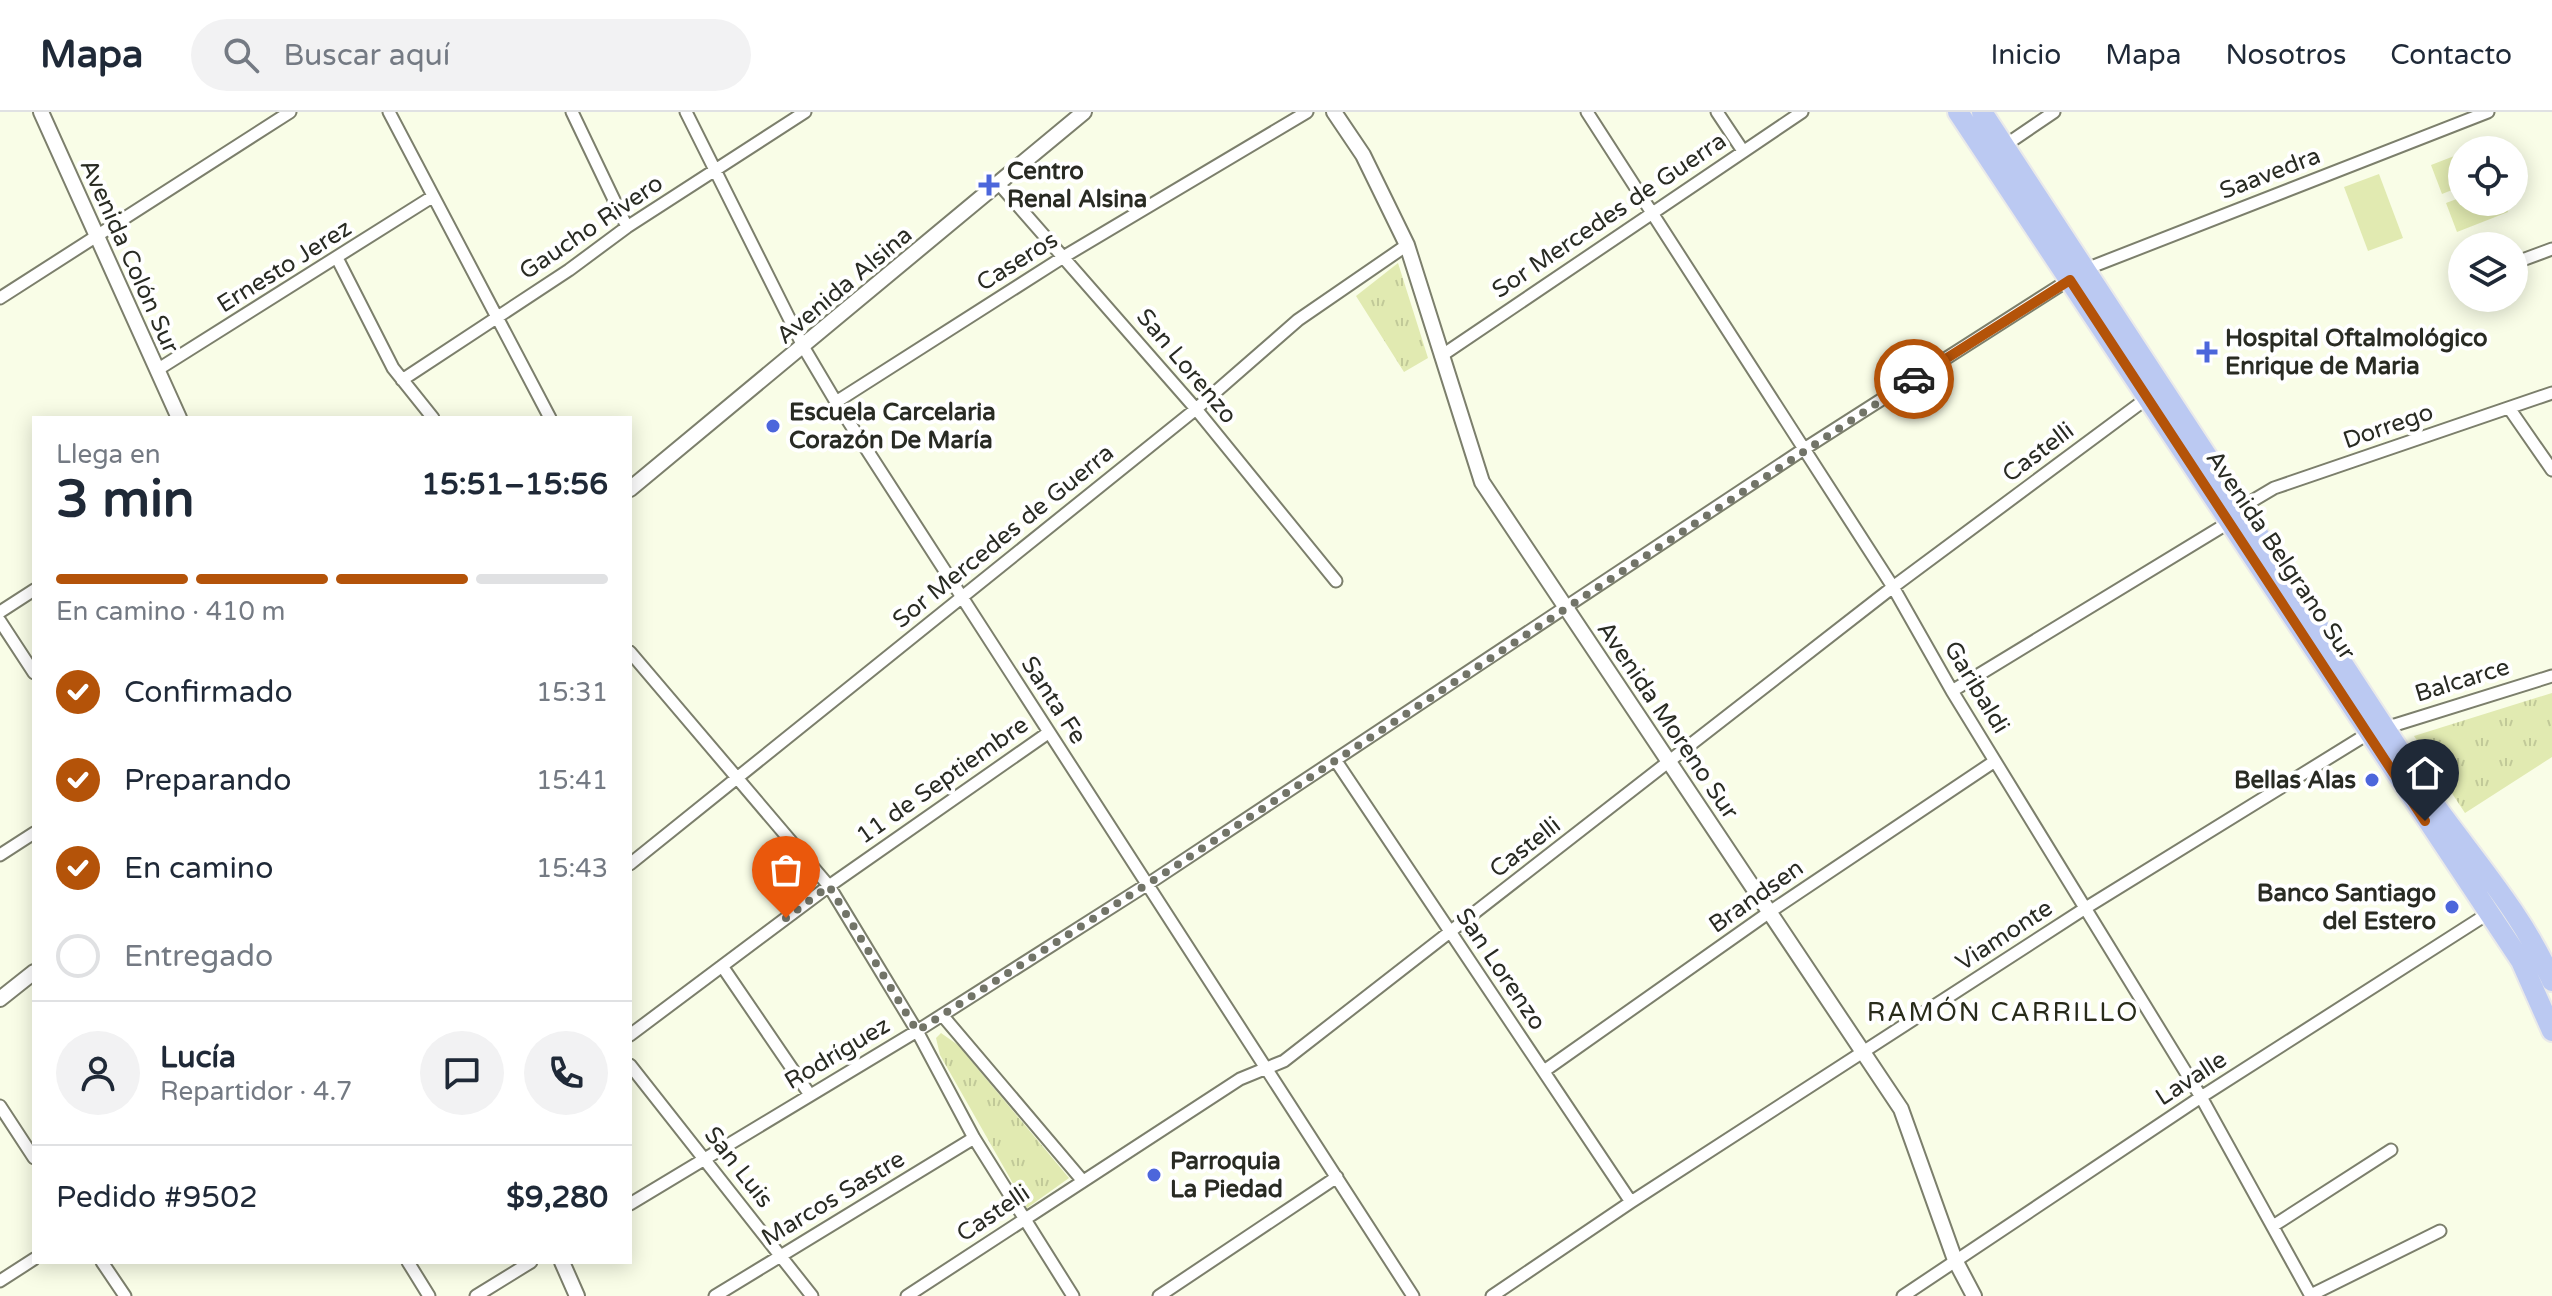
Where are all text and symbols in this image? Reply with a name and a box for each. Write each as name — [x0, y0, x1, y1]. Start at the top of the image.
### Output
search box — [191, 19, 751, 91]
text: Mapa — [40, 32, 143, 78]
icon: search — [219, 33, 263, 77]
text: Buscar aquí — [283, 37, 450, 74]
text: Inicio — [1991, 38, 2061, 72]
text: Mapa — [2105, 38, 2181, 72]
text: Nosotros — [2225, 38, 2346, 72]
text: Contacto — [2390, 38, 2512, 72]
street label: Sor Mercedes de Guerra — [1487, 126, 1732, 305]
map controls — [2448, 136, 2528, 312]
button: locate — [2448, 136, 2528, 216]
street label: Saavedra — [2216, 141, 2325, 206]
street label: Avenida Colón Sur — [74, 155, 186, 358]
place label: Centro Renal Alsina — [1007, 157, 1147, 214]
street label: Gaucho Rivero — [514, 169, 669, 286]
marker: Centro Renal Alsina — [978, 174, 1000, 196]
street label: Ernesto Jerez — [212, 214, 357, 319]
street label: Avenida Alsina — [771, 220, 918, 350]
street label: Caseros — [971, 225, 1063, 298]
button: layers — [2448, 232, 2528, 312]
street label: San Lorenzo — [1130, 303, 1243, 430]
place label: Hospital Oftalmológico Enrique de Maria — [2225, 324, 2488, 381]
courier — [1874, 339, 1954, 419]
marker: Hospital Oftalmológico Enrique de Maria — [2196, 341, 2218, 363]
icon: car — [1892, 357, 1936, 401]
place label: Escuela Carcelaria Corazón De María — [789, 398, 996, 455]
street label: Dorrego — [2339, 398, 2437, 455]
street label: Castelli — [1997, 416, 2080, 489]
marker: Escuela Carcelaria Corazón De María — [764, 417, 782, 435]
street label: Sor Mercedes de Guerra — [887, 438, 1120, 635]
text: Llega en — [56, 439, 161, 470]
street label: Avenida Belgrano Sur — [2200, 445, 2362, 666]
text: 15:51–15:56 — [421, 466, 608, 503]
text: 3 min — [56, 468, 195, 531]
text: En camino · 410 m — [56, 596, 285, 627]
street label: Avenida Moreno Sur — [1591, 616, 1745, 825]
street label: Garibaldi — [1938, 636, 2015, 739]
street label: Santa Fe — [1015, 651, 1093, 750]
street label: Balcarce — [2411, 652, 2513, 709]
icon: check — [56, 670, 100, 714]
text: Confirmado — [124, 674, 293, 711]
text: 15:31 — [536, 677, 608, 708]
street label: 11 de Septiembre — [851, 710, 1034, 851]
pin — [2391, 739, 2459, 821]
icon: home — [2403, 751, 2447, 795]
icon: check — [56, 758, 100, 802]
text: Preparando — [124, 762, 292, 799]
text: 15:41 — [536, 765, 608, 796]
place label: Bellas Alas — [2234, 766, 2356, 795]
marker: Bellas Alas — [2363, 771, 2381, 789]
street label: Castelli — [1484, 811, 1567, 884]
pin — [752, 836, 820, 918]
icon: check — [56, 846, 100, 890]
icon: bag — [764, 848, 808, 892]
text: En camino — [124, 850, 273, 887]
text: 15:43 — [536, 853, 608, 884]
street label: Brandsen — [1703, 853, 1809, 939]
place label: Banco Santiago del Estero — [2257, 879, 2436, 936]
street label: Viamonte — [1950, 893, 2058, 977]
marker: Banco Santiago del Estero — [2443, 898, 2461, 916]
street label: San Lorenzo — [1449, 903, 1552, 1036]
text: Entregado — [124, 938, 273, 975]
district label: RAMÓN CARRILLO — [1867, 996, 2139, 1028]
street label: Rodríguez — [780, 1011, 895, 1096]
button: person — [56, 1031, 140, 1115]
button: chat — [420, 1031, 504, 1115]
button: phone — [524, 1031, 608, 1115]
text: Lucía — [160, 1039, 236, 1076]
street label: Lavalle — [2150, 1045, 2232, 1112]
text: Repartidor · 4.7 — [160, 1076, 352, 1107]
street label: San Luis — [698, 1121, 779, 1214]
street label: Marcos Sastre — [756, 1144, 910, 1253]
place label: Parroquia La Piedad — [1170, 1147, 1283, 1204]
marker: Parroquia La Piedad — [1145, 1166, 1163, 1184]
street label: Castelli — [951, 1178, 1035, 1248]
text: Pedido #9502 — [56, 1179, 258, 1216]
text: $9,280 — [506, 1179, 608, 1216]

